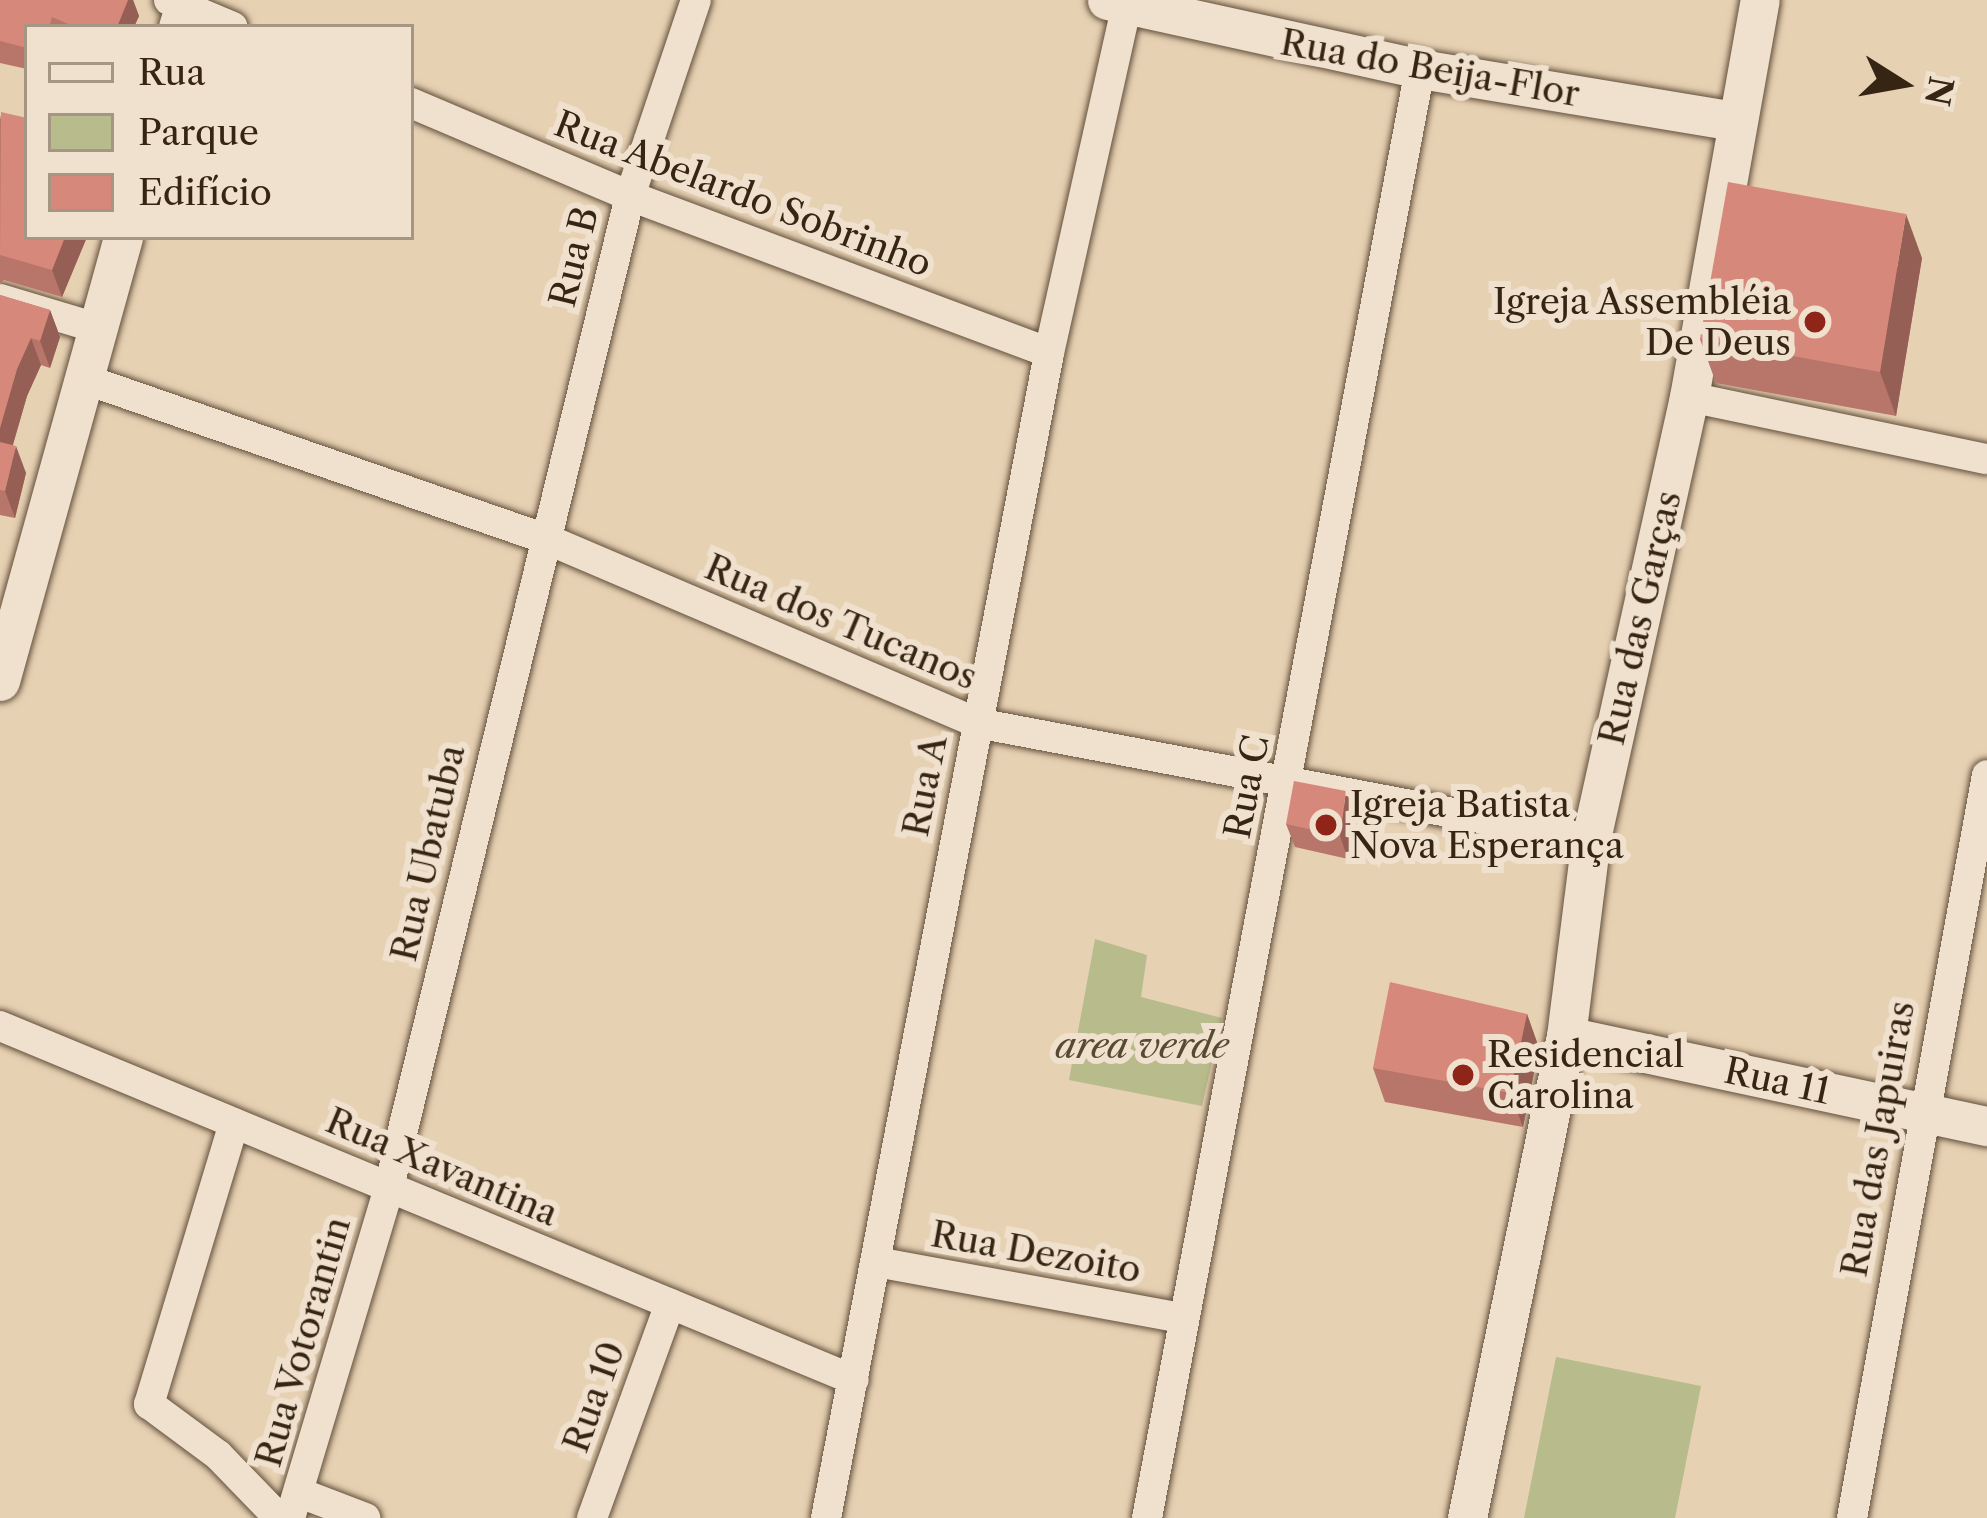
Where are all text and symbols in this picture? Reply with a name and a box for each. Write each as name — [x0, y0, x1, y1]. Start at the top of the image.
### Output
street label: Rua do Beija-Flor — [1277, 20, 1583, 116]
legend — [24, 24, 414, 240]
north arrow — [1843, 24, 1963, 144]
text: Rua — [138, 50, 205, 94]
text: N — [1916, 73, 1962, 109]
street label: Rua Abelardo Sobrinho — [548, 102, 938, 286]
text: Parque — [138, 110, 259, 154]
text: Edifício — [138, 170, 272, 214]
street label: Rua B — [541, 202, 607, 312]
place label: Igreja Assembléia De Deus — [1491, 279, 1791, 364]
marker: Igreja Assembléia De Deus — [1802, 309, 1828, 335]
street label: Rua das Garças — [1590, 487, 1690, 749]
street label: Rua dos Tucanos — [698, 545, 984, 699]
street label: Rua A — [894, 731, 956, 841]
street label: Rua C — [1216, 731, 1278, 843]
street label: Rua Ubatuba — [382, 740, 474, 966]
place label: Igreja Batista Nova Esperança — [1350, 782, 1624, 867]
marker: Igreja Batista Nova Esperança — [1313, 812, 1339, 838]
street label: Rua das Japuiras — [1832, 998, 1924, 1280]
park label: area verde — [1055, 1024, 1229, 1068]
place label: Residencial Carolina — [1487, 1032, 1684, 1117]
street label: Rua 11 — [1720, 1049, 1834, 1113]
marker: Residencial Carolina — [1450, 1062, 1476, 1088]
street label: Rua Xavantina — [319, 1099, 565, 1235]
street label: Rua Votorantin — [246, 1211, 360, 1473]
street label: Rua Dezoito — [927, 1212, 1145, 1292]
street label: Rua 10 — [554, 1336, 634, 1458]

